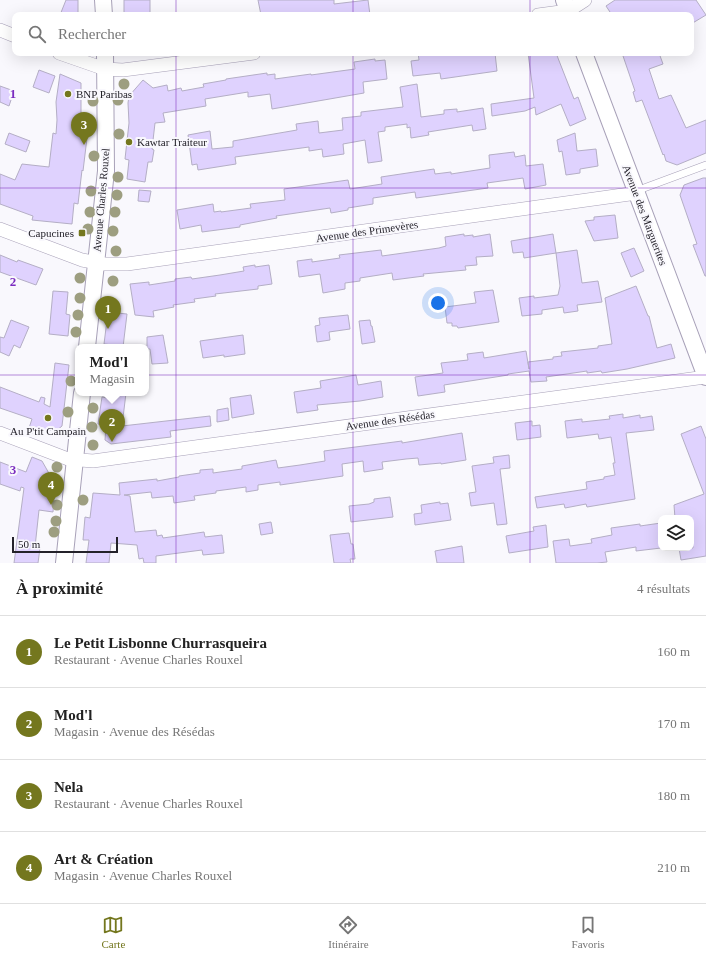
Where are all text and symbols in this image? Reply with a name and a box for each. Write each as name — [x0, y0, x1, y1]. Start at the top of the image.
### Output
search box — [12, 12, 694, 56]
icon: search — [26, 23, 48, 45]
text: Rechercher — [58, 26, 126, 42]
text: 1 — [10, 86, 16, 101]
place label: BNP Paribas — [76, 88, 132, 100]
marker: BNP Paribas — [63, 89, 73, 99]
pin: 3 — [71, 112, 97, 145]
place label: Kawtar Traiteur — [137, 136, 207, 148]
marker: Kawtar Traiteur — [124, 137, 134, 147]
street label: Avenue Charles Rouxel — [90, 148, 112, 252]
street label: Avenue des Marguerites — [620, 163, 670, 267]
street label: Avenue des Primevères — [315, 218, 419, 244]
place label: Capucines — [28, 227, 74, 239]
marker: Capucines — [77, 228, 87, 238]
text: 2 — [10, 274, 16, 289]
your location — [428, 293, 448, 313]
pin: 1 — [95, 296, 121, 329]
popup — [75, 344, 149, 396]
text: Mod'l — [90, 354, 128, 370]
text: Magasin — [90, 371, 134, 386]
street label: Avenue des Résédas — [345, 408, 435, 432]
pin: 2 — [99, 409, 125, 442]
marker: Au P'tit Campain — [43, 413, 53, 423]
place label: Au P'tit Campain — [10, 425, 86, 437]
text: 3 — [10, 462, 17, 477]
pin: 4 — [38, 472, 64, 505]
map controls — [658, 515, 694, 551]
button: layers — [658, 515, 694, 551]
scale bar — [12, 535, 118, 554]
text: 50 m — [18, 538, 40, 550]
text: À proximité — [16, 579, 103, 598]
text: 4 résultats — [637, 581, 690, 596]
text: Le Petit Lisbonne Churrasqueira — [54, 635, 267, 651]
text: 1 — [26, 644, 32, 659]
text: 160 m — [657, 644, 690, 659]
text: Restaurant · Avenue Charles Rouxel — [54, 652, 243, 667]
text: Mod'l — [54, 707, 92, 723]
text: 2 — [26, 716, 32, 731]
text: 170 m — [657, 716, 690, 731]
text: Magasin · Avenue des Résédas — [54, 724, 215, 739]
text: Nela — [54, 779, 83, 795]
text: 3 — [26, 788, 32, 803]
text: 180 m — [657, 788, 690, 803]
text: Restaurant · Avenue Charles Rouxel — [54, 796, 243, 811]
text: Art & Création — [54, 851, 153, 867]
text: 4 — [26, 860, 32, 875]
text: 210 m — [657, 860, 690, 875]
text: Magasin · Avenue Charles Rouxel — [54, 868, 232, 883]
tab: Carte — [101, 914, 125, 950]
tab: Itinéraire — [328, 914, 369, 950]
tab: Favoris — [572, 914, 605, 950]

